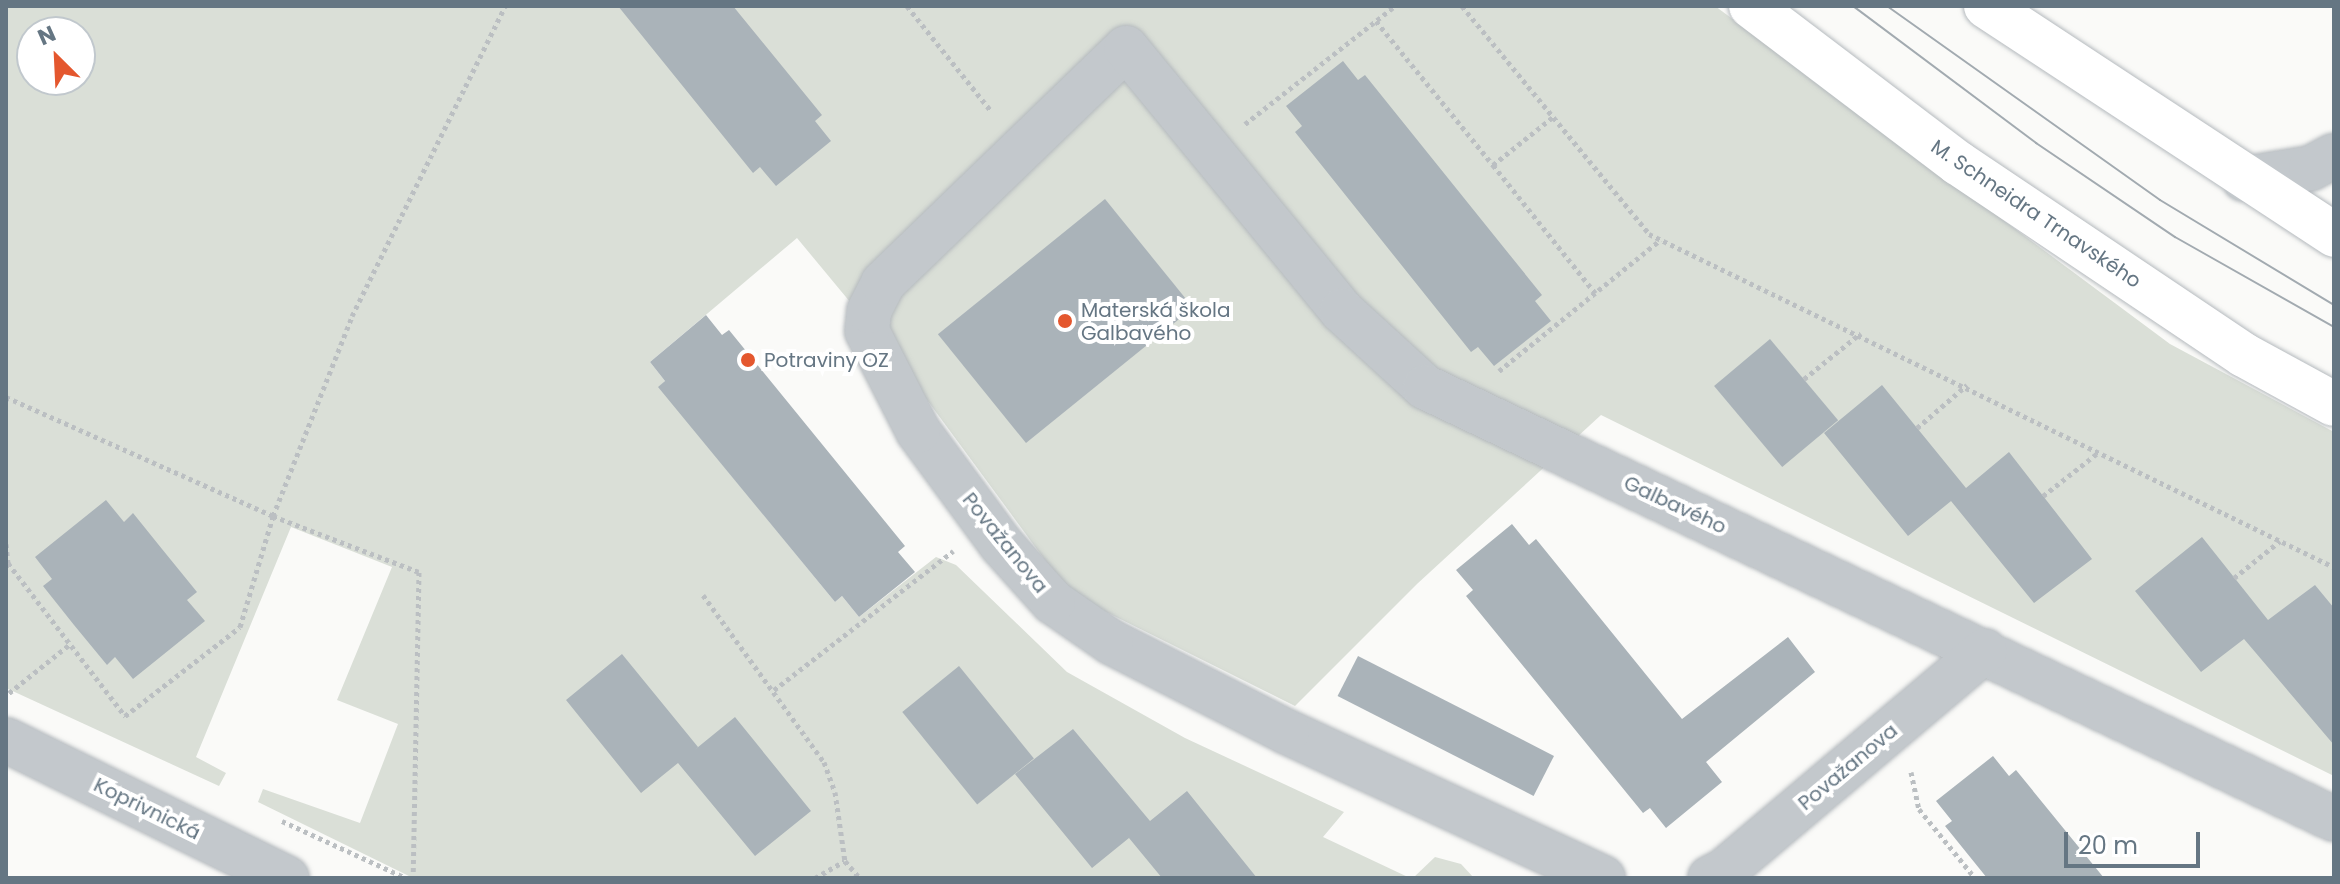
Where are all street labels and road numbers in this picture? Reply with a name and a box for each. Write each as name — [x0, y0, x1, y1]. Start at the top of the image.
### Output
street label: M. Schneidra Trnavského — [1927, 135, 2145, 293]
street label: Galbavého — [1620, 471, 1730, 539]
street label: Považanova — [957, 488, 1053, 598]
street label: Považanova — [1794, 719, 1902, 815]
street label: Koprivnická — [90, 773, 204, 845]

